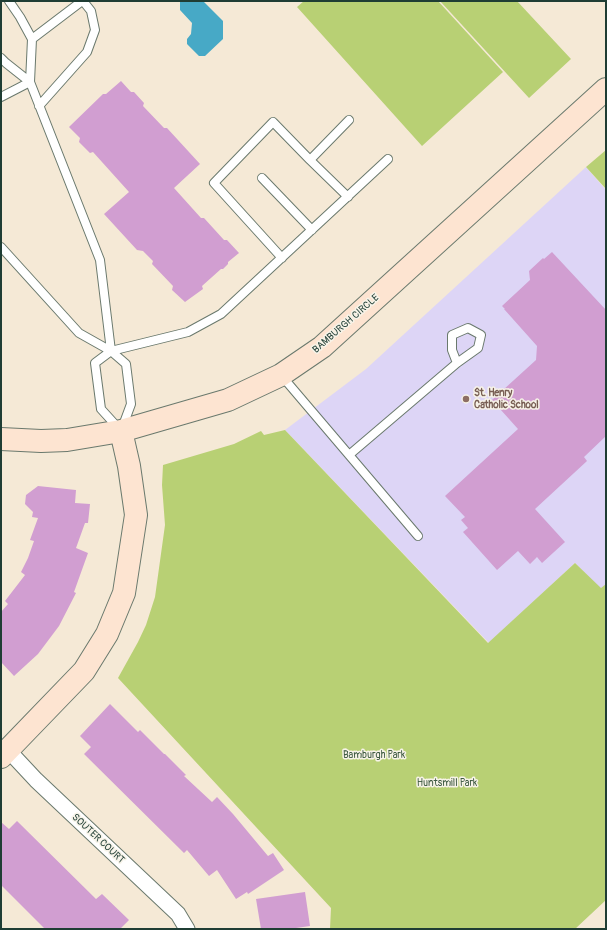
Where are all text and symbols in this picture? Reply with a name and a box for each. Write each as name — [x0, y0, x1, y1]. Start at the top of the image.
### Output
street label: BAMBURGH CIRCLE — [310, 292, 382, 356]
place label: St. Henry Catholic School — [474, 387, 539, 410]
marker: St. Henry Catholic School — [461, 394, 471, 404]
park label: Bamburgh Park — [343, 749, 405, 761]
park label: Huntsmill Park — [417, 777, 477, 789]
street label: SOUTER COURT — [69, 812, 127, 866]

